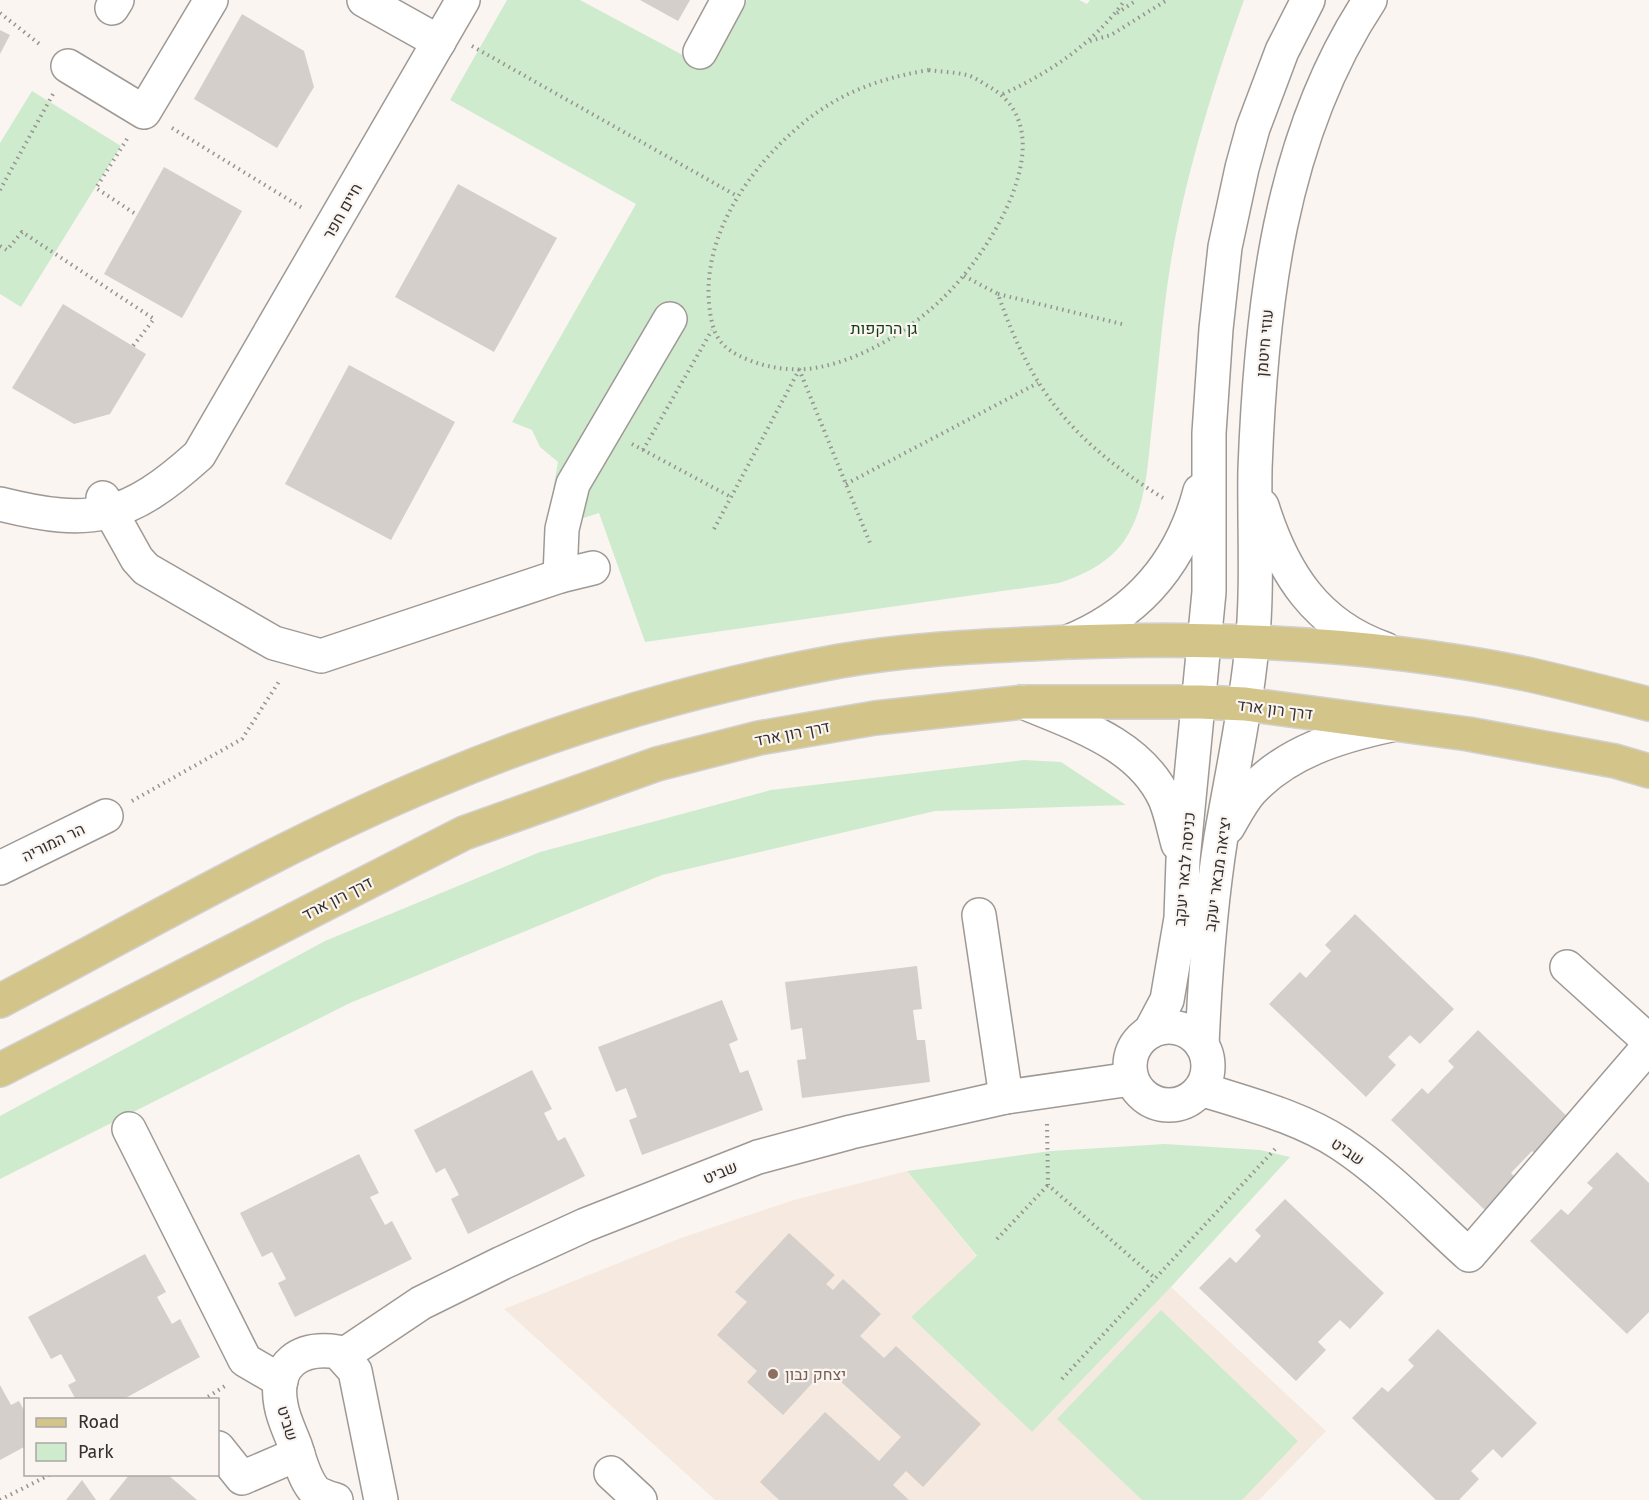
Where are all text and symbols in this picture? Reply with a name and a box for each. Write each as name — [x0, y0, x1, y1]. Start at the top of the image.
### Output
street label: חיים חפר — [319, 180, 366, 243]
street label: עוזי חיטמן — [1252, 308, 1277, 378]
park label: גן הרקפות — [851, 319, 917, 338]
street label: דרך רון ארד — [1236, 695, 1314, 724]
street label: דרך רון ארד — [753, 717, 831, 750]
street label: כניסה לבאר יעקב — [1170, 811, 1199, 927]
street label: יציאה מבאר יעקב — [1200, 815, 1235, 933]
street label: הר המוריה — [19, 819, 88, 866]
street label: דרך רון ארד — [299, 873, 375, 924]
street label: שביט — [1328, 1134, 1368, 1169]
street label: שביט — [700, 1157, 740, 1188]
place label: יצחק נבון — [785, 1365, 846, 1384]
marker: יצחק נבון — [766, 1367, 780, 1381]
legend — [24, 1398, 219, 1476]
street label: שביט — [273, 1403, 302, 1443]
text: Road — [78, 1411, 120, 1433]
text: Park — [78, 1441, 114, 1463]

